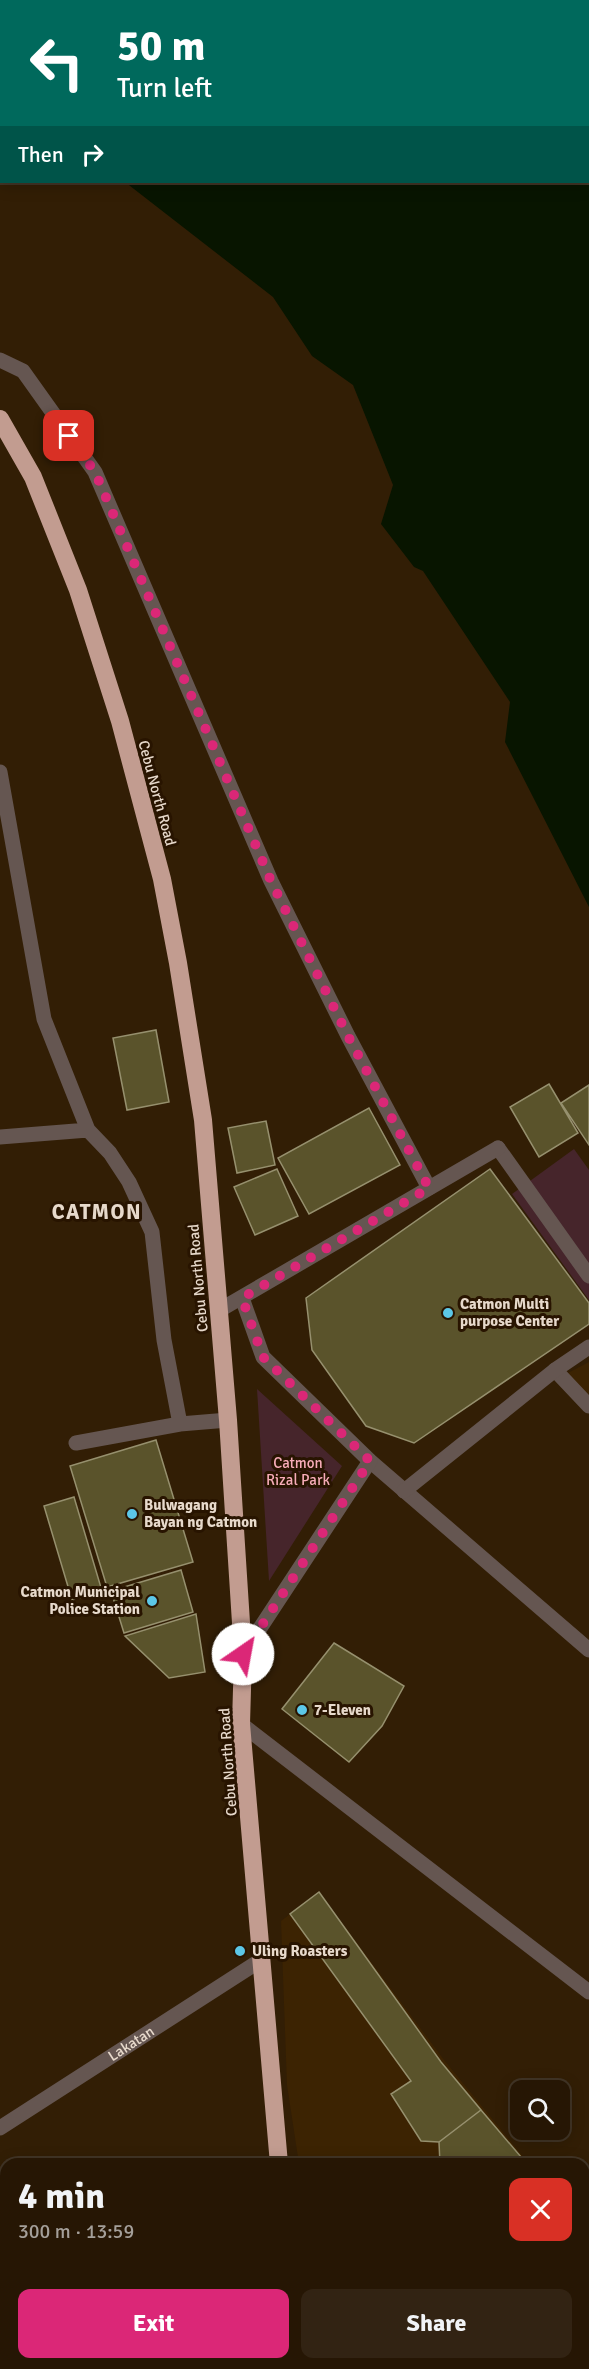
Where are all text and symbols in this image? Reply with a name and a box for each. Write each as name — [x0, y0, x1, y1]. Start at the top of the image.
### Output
text: 50 m — [117, 21, 206, 72]
icon: left — [18, 24, 96, 102]
text: Turn left — [117, 72, 212, 105]
icon: right — [76, 138, 109, 171]
text: Then — [18, 141, 64, 168]
pin — [43, 410, 94, 461]
icon: arrive — [52, 419, 85, 452]
street label: Cebu North Road — [134, 738, 180, 848]
district label: CATMON — [52, 1199, 142, 1225]
street label: Cebu North Road — [184, 1223, 212, 1333]
place label: Catmon Multi purpose Center — [460, 1295, 559, 1330]
marker: Catmon Multi purpose Center — [441, 1306, 455, 1320]
park label: Catmon Rizal Park — [266, 1454, 330, 1489]
place label: Bulwagang Bayan ng Catmon — [144, 1496, 257, 1531]
marker: Bulwagang Bayan ng Catmon — [125, 1507, 139, 1521]
place label: Catmon Municipal Police Station — [21, 1583, 140, 1618]
marker: Catmon Municipal Police Station — [145, 1594, 159, 1608]
position arrow — [211, 1622, 275, 1686]
place label: 7-Eleven — [314, 1701, 371, 1719]
marker: 7-Eleven — [295, 1703, 309, 1717]
street label: Cebu North Road — [215, 1707, 241, 1817]
place label: Uling Roasters — [252, 1942, 348, 1960]
marker: Uling Roasters — [233, 1944, 247, 1958]
street label: Lakatan — [105, 2022, 158, 2065]
map controls — [510, 2080, 570, 2140]
button: search — [510, 2080, 570, 2140]
text: 4 min — [18, 2174, 105, 2219]
button: close — [509, 2178, 572, 2241]
text: 300 m · 13:59 — [18, 2219, 134, 2244]
button: Exit — [18, 2289, 289, 2358]
button: Share — [301, 2289, 572, 2358]

